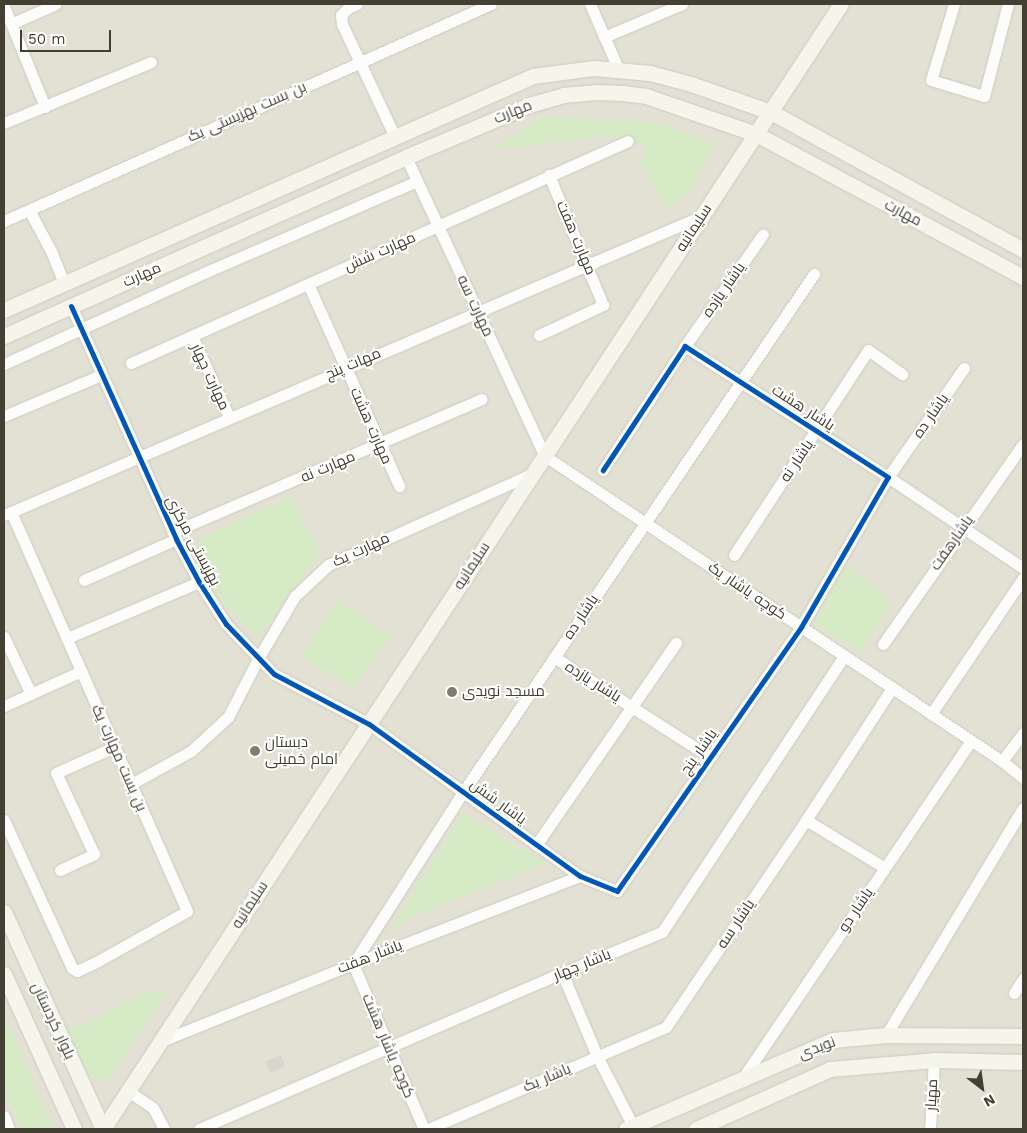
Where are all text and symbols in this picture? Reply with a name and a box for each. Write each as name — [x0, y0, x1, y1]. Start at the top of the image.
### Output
scale bar — [22, 20, 114, 52]
text: 50 m — [28, 30, 65, 48]
street label: بن بست بهزیستی یک — [185, 78, 309, 146]
street label: مهارت — [491, 96, 535, 128]
street label: مهارت — [881, 196, 925, 230]
street label: مهارت هفت — [552, 198, 600, 278]
street label: سلیمانیه — [672, 201, 716, 255]
street label: مهارت شش — [342, 228, 418, 276]
street label: مهارت — [120, 259, 164, 291]
street label: یاشار یازده — [699, 259, 749, 321]
street label: مهارت سه — [453, 272, 497, 340]
street label: مهارت چهار — [187, 341, 233, 413]
street label: مهات پنج — [322, 344, 384, 384]
street label: یاشار هشت — [768, 381, 838, 435]
street label: مهارت هشت — [346, 385, 396, 467]
street label: یاشار ده — [909, 390, 953, 442]
street label: یاشار نه — [776, 436, 818, 486]
street label: مهارت نه — [298, 447, 358, 487]
street label: بهزیستی مرکزی — [162, 493, 224, 589]
street label: یاشارهفت — [927, 512, 977, 574]
street label: مهارت یک — [329, 529, 393, 571]
street label: سلیمانیه — [450, 539, 494, 593]
street label: کوچه یاشار یک — [704, 558, 790, 624]
street label: یاشار ده — [559, 591, 603, 643]
street label: یاشار یازده — [562, 658, 624, 706]
place label: مسجد نویدی — [462, 683, 545, 701]
marker: مسجد نویدی — [446, 686, 458, 698]
street label: بن بست مهارت یک — [87, 702, 151, 814]
street label: یاشار پنج — [677, 725, 721, 779]
place label: دبستان امام خمینی — [265, 733, 338, 768]
marker: دبستان امام خمینی — [249, 745, 261, 757]
street label: یاشار شش — [466, 775, 530, 829]
street label: سلیمانیه — [228, 878, 272, 932]
street label: یاشار دو — [835, 884, 877, 936]
street label: یاشار سه — [713, 896, 759, 952]
street label: یاشار هفت — [335, 936, 405, 978]
street label: یاشار چهار — [550, 945, 614, 985]
street label: بلوار کردستان — [27, 980, 79, 1062]
street label: کوچه یاشار هشت — [358, 991, 418, 1101]
street label: نویدی — [796, 1033, 838, 1063]
street label: یاشار یک — [520, 1060, 574, 1096]
north arrow — [957, 1063, 1007, 1113]
street label: مهیار — [922, 1078, 942, 1112]
text: N — [981, 1091, 998, 1111]

